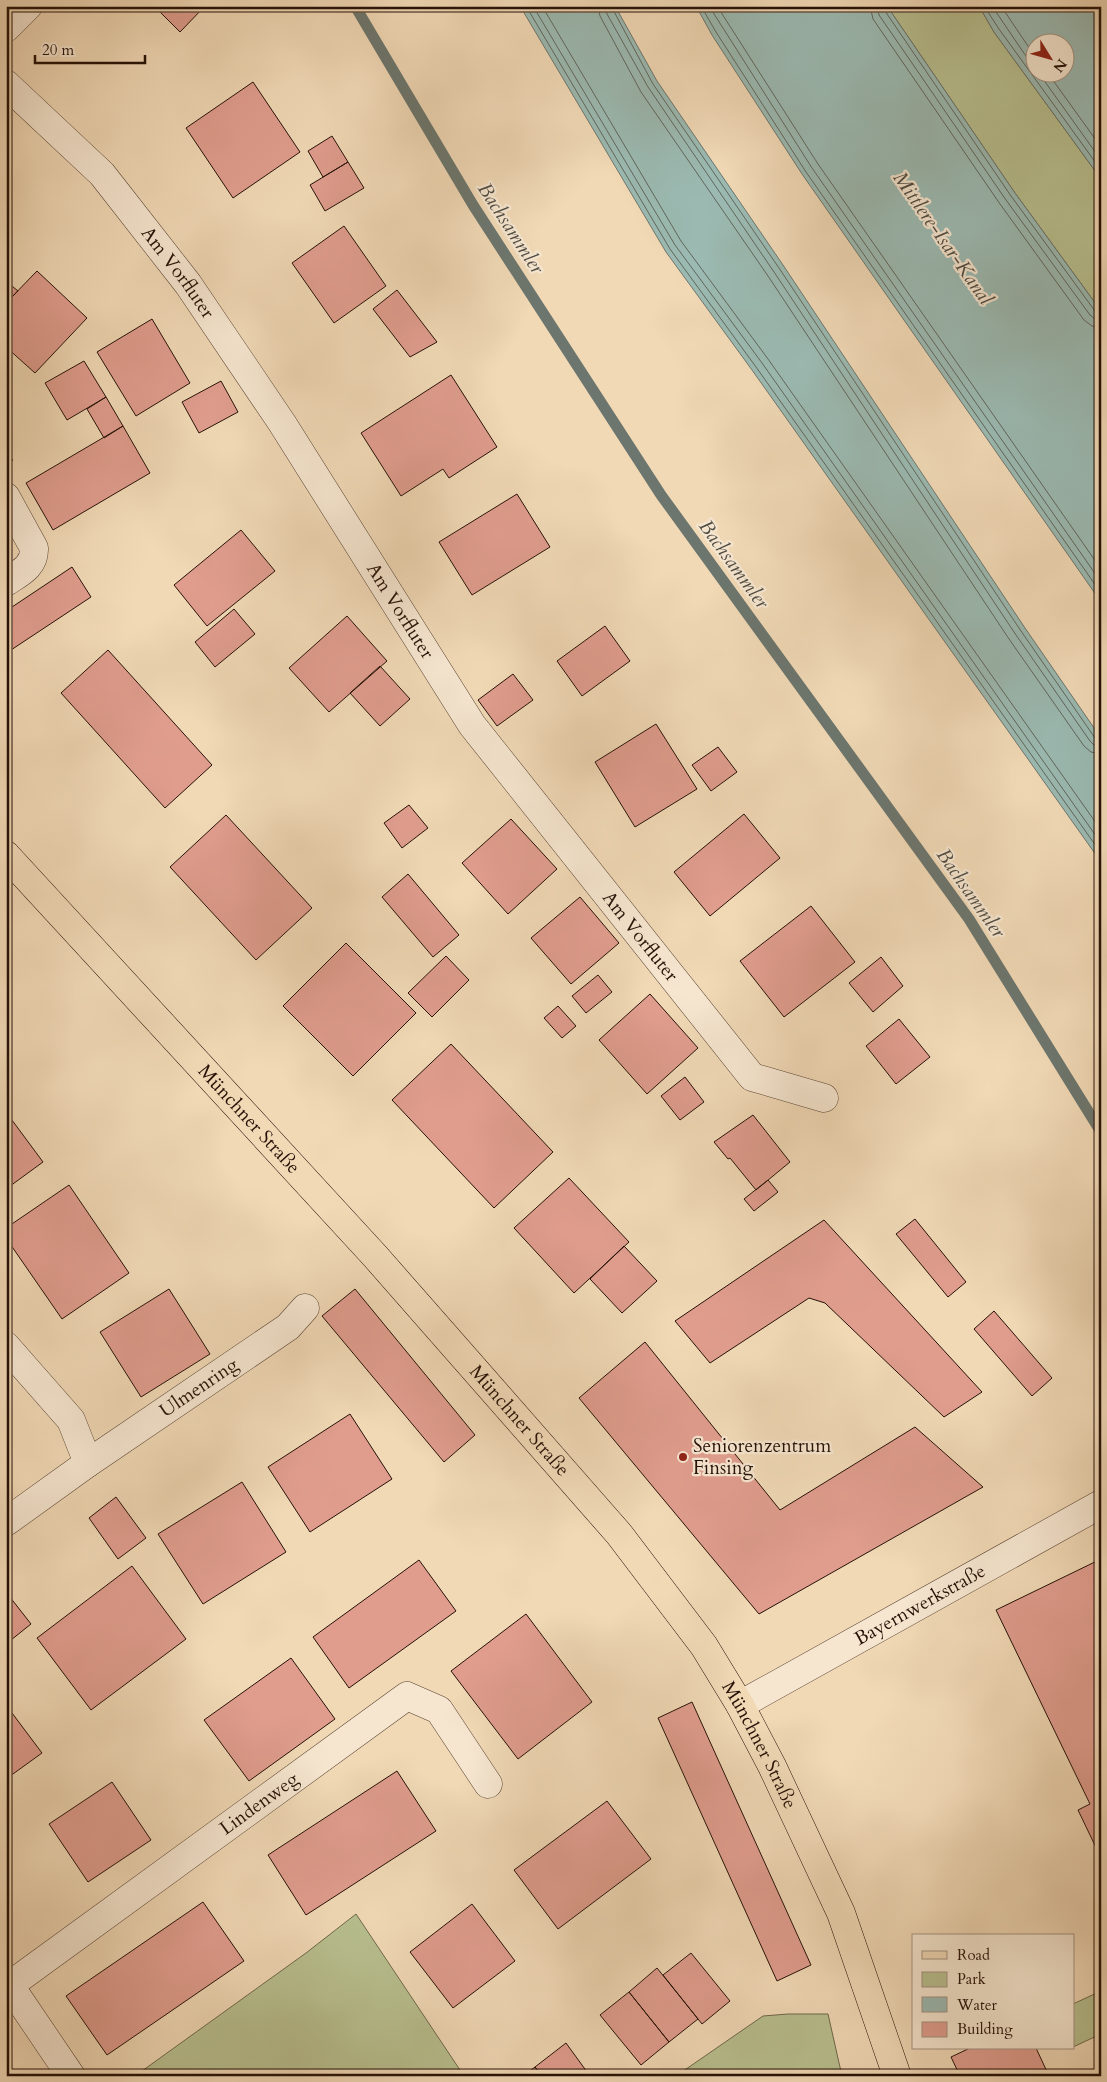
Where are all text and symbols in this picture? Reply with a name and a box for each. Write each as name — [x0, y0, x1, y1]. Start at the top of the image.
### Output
scale bar — [35, 32, 145, 64]
north arrow — [1024, 32, 1074, 82]
text: 20 m — [42, 40, 74, 60]
text: N — [1049, 55, 1071, 76]
water label: Mittlere-Isar-Kanal — [887, 166, 999, 311]
water label: Bachsammler — [471, 177, 551, 280]
street label: Am Vorfluter — [135, 221, 221, 324]
water label: Bachsammler — [693, 514, 776, 615]
street label: Am Vorfluter — [360, 558, 440, 664]
water label: Bachsammler — [930, 843, 1013, 944]
street label: Am Vorfluter — [596, 886, 684, 987]
street label: Münchner Straße — [192, 1059, 306, 1180]
street label: Ulmenring — [154, 1352, 243, 1424]
street label: Münchner Straße — [463, 1359, 576, 1482]
place label: Seniorenzentrum Finsing — [693, 1433, 832, 1481]
marker: Seniorenzentrum Finsing — [677, 1451, 689, 1463]
street label: Bayernwerkstraße — [850, 1558, 990, 1652]
street label: Münchner Straße — [715, 1676, 803, 1813]
street label: Lindenweg — [214, 1766, 304, 1841]
legend — [912, 1934, 1074, 2050]
text: Road — [957, 1945, 990, 1965]
text: Park — [957, 1969, 986, 1989]
text: Water — [956, 1995, 998, 2015]
text: Building — [957, 2019, 1013, 2039]

